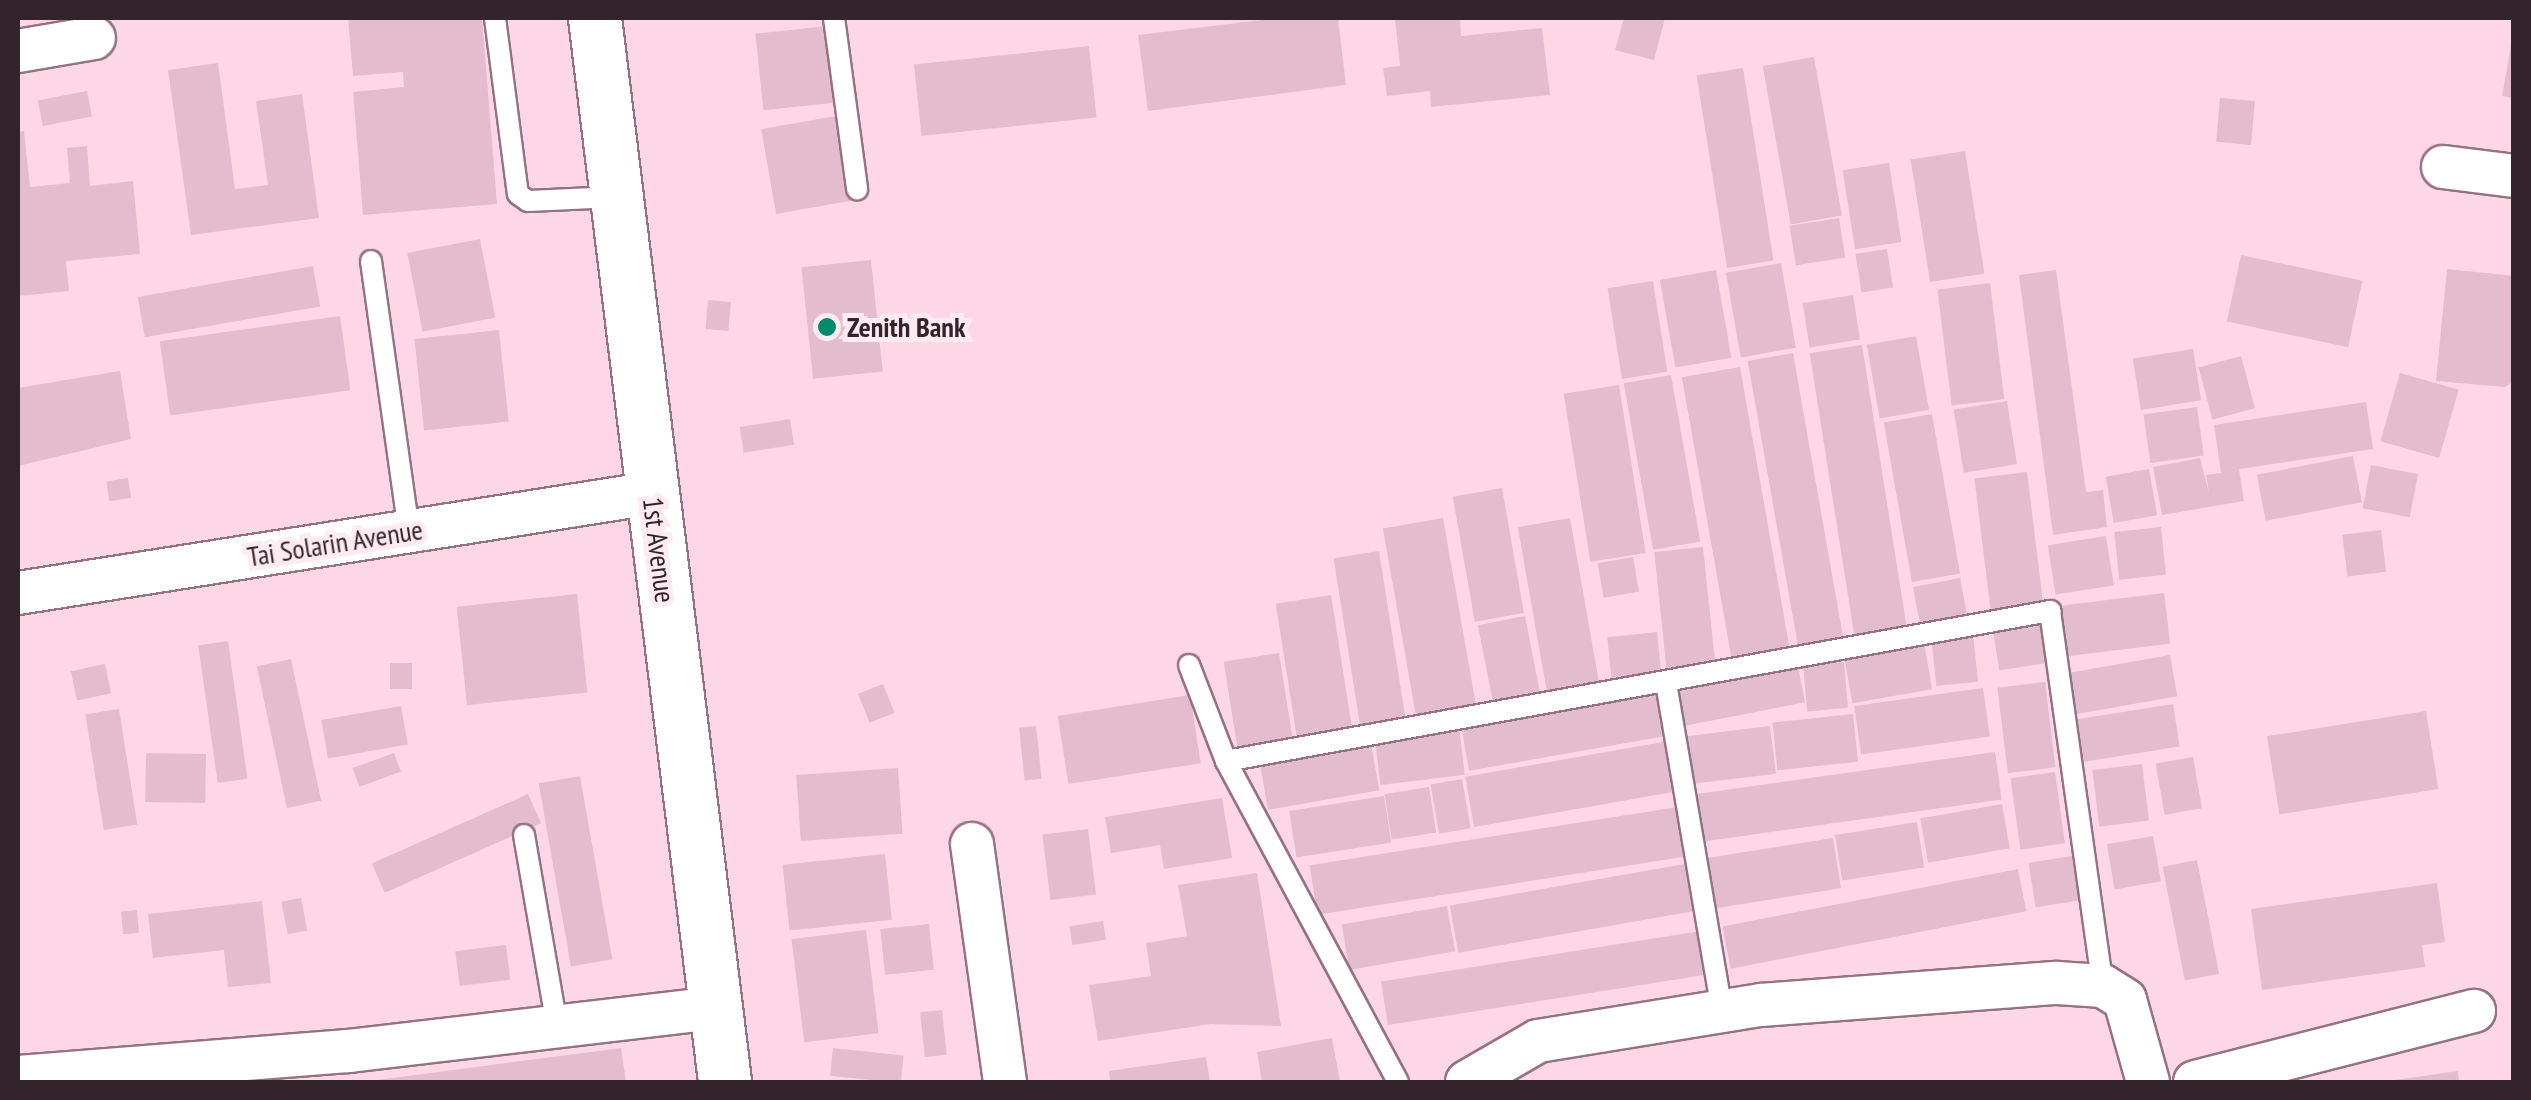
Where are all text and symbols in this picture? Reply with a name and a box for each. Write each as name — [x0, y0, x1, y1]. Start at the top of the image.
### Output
place label: Zenith Bank — [847, 310, 965, 344]
marker: Zenith Bank — [816, 316, 838, 338]
street label: 1st Avenue — [636, 495, 682, 605]
street label: Tai Solarin Avenue — [244, 512, 426, 574]

